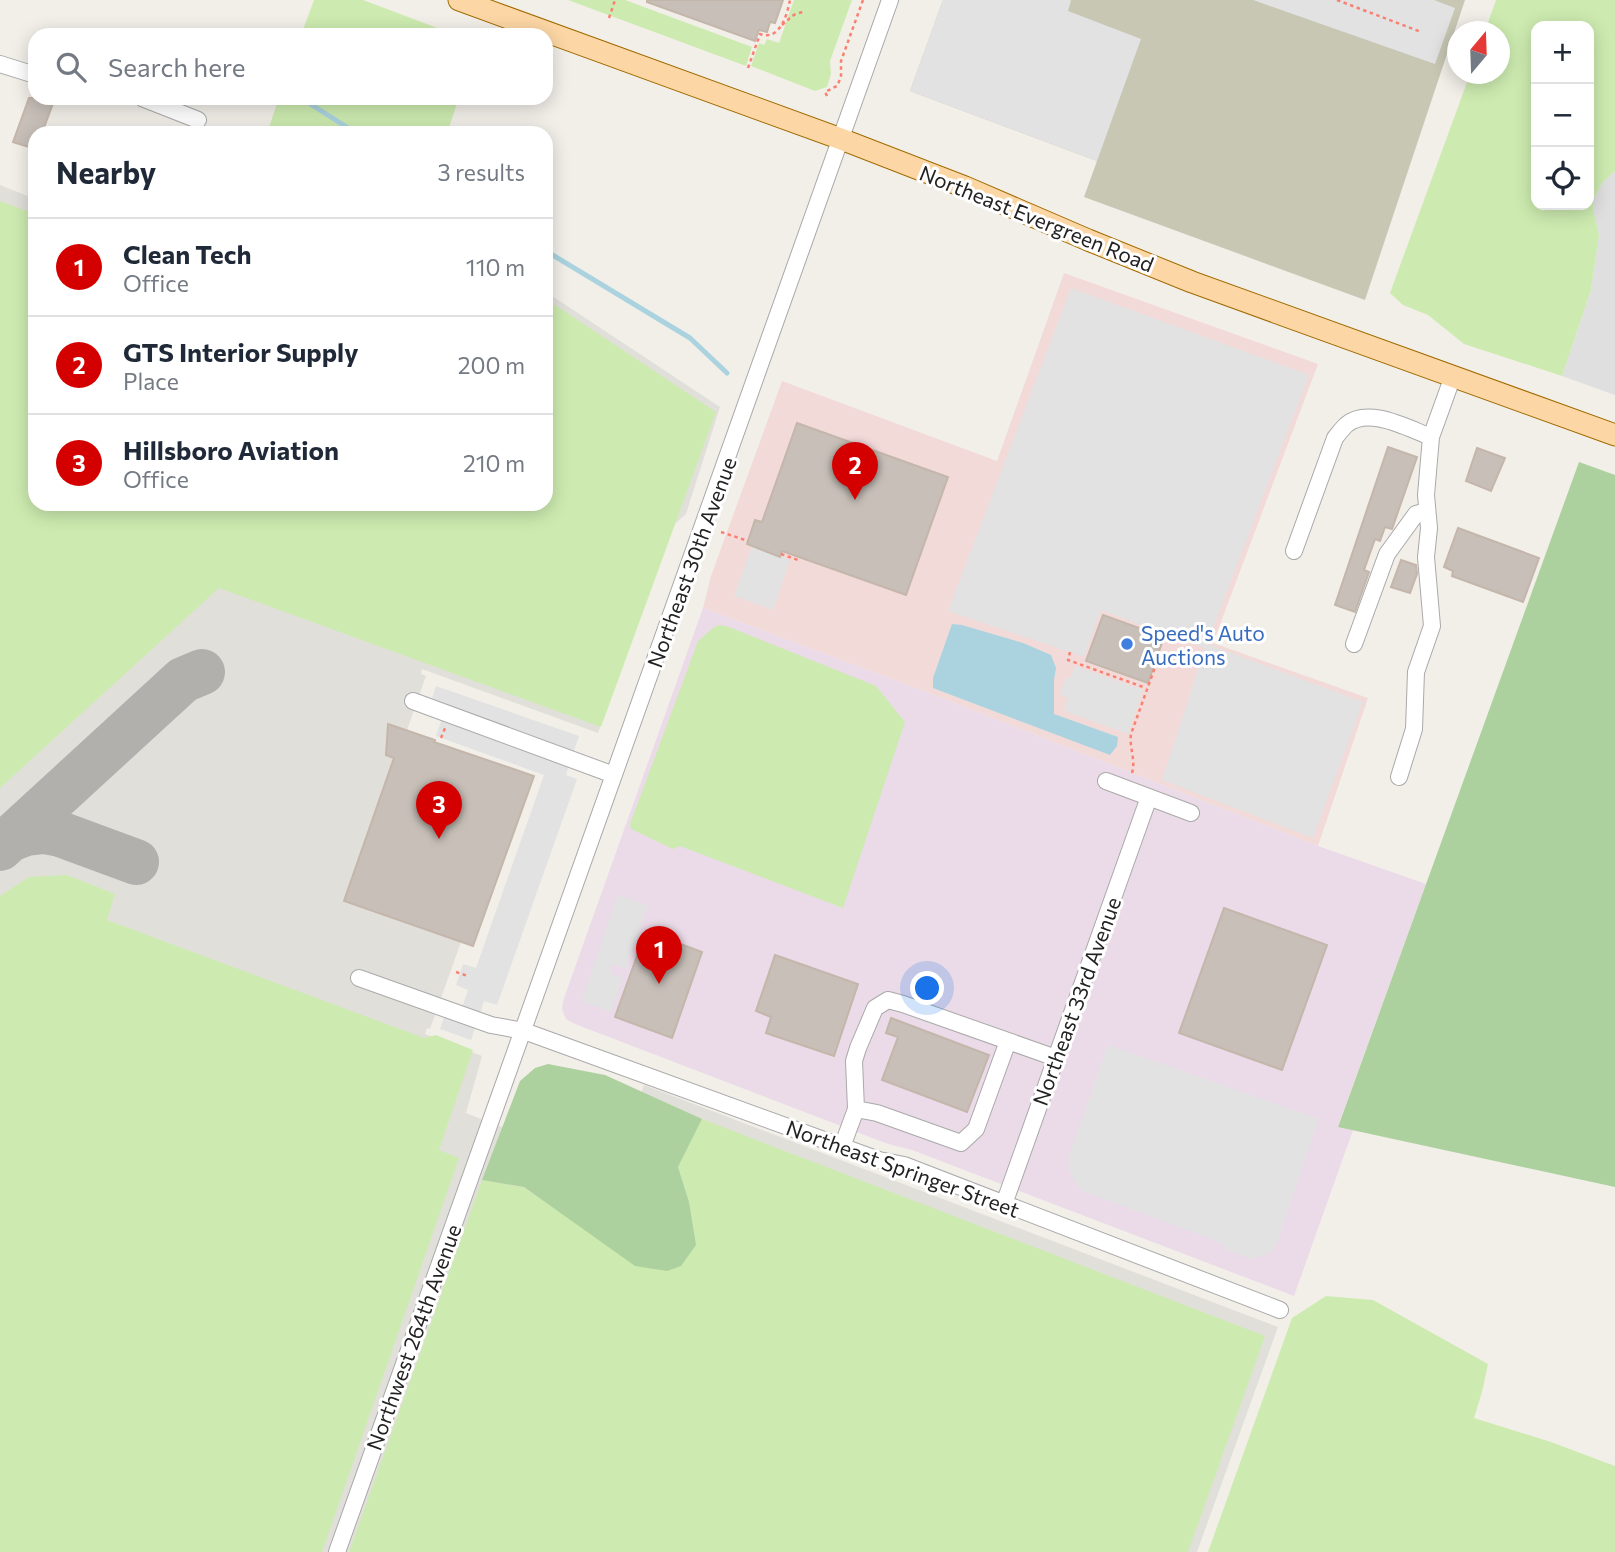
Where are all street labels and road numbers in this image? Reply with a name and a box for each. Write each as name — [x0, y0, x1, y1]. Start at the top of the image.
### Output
street label: Northeast Evergreen Road — [916, 160, 1158, 276]
street label: Northeast 30th Avenue — [641, 453, 741, 671]
street label: Northeast 33rd Avenue — [1027, 894, 1125, 1108]
street label: Northeast Springer Street — [783, 1114, 1023, 1222]
street label: Northwest 264th Avenue — [360, 1221, 466, 1453]

